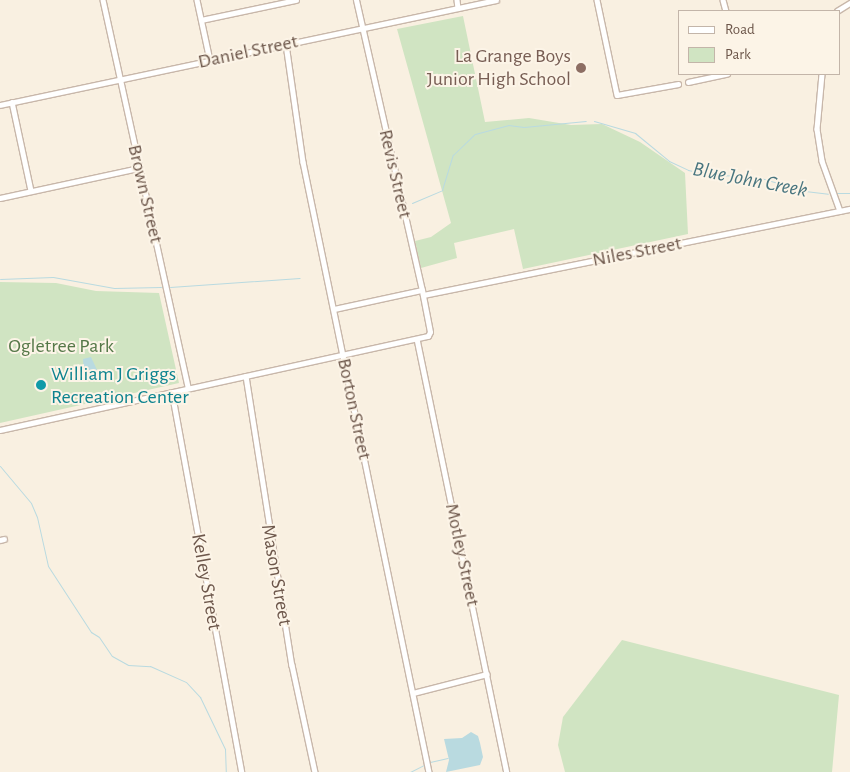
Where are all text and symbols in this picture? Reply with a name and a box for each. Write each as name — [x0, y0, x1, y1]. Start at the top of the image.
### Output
legend — [678, 10, 840, 75]
text: Road — [725, 22, 755, 37]
street label: Daniel Street — [196, 30, 300, 74]
place label: La Grange Boys Junior High School — [427, 44, 571, 91]
text: Park — [725, 47, 751, 62]
marker: La Grange Boys Junior High School — [575, 62, 587, 74]
street label: Revis Street — [373, 127, 417, 221]
street label: Brown Street — [122, 142, 168, 246]
water label: Blue John Creek — [690, 157, 810, 203]
street label: Niles Street — [590, 232, 684, 272]
park label: Ogletree Park — [8, 334, 114, 358]
street label: Borton Street — [332, 356, 376, 462]
place label: William J Griggs Recreation Center — [51, 362, 189, 409]
marker: William J Griggs Recreation Center — [35, 379, 47, 391]
street label: Motley Street — [439, 501, 485, 609]
street label: Mason Street — [255, 522, 297, 628]
street label: Kelley Street — [186, 532, 226, 632]

